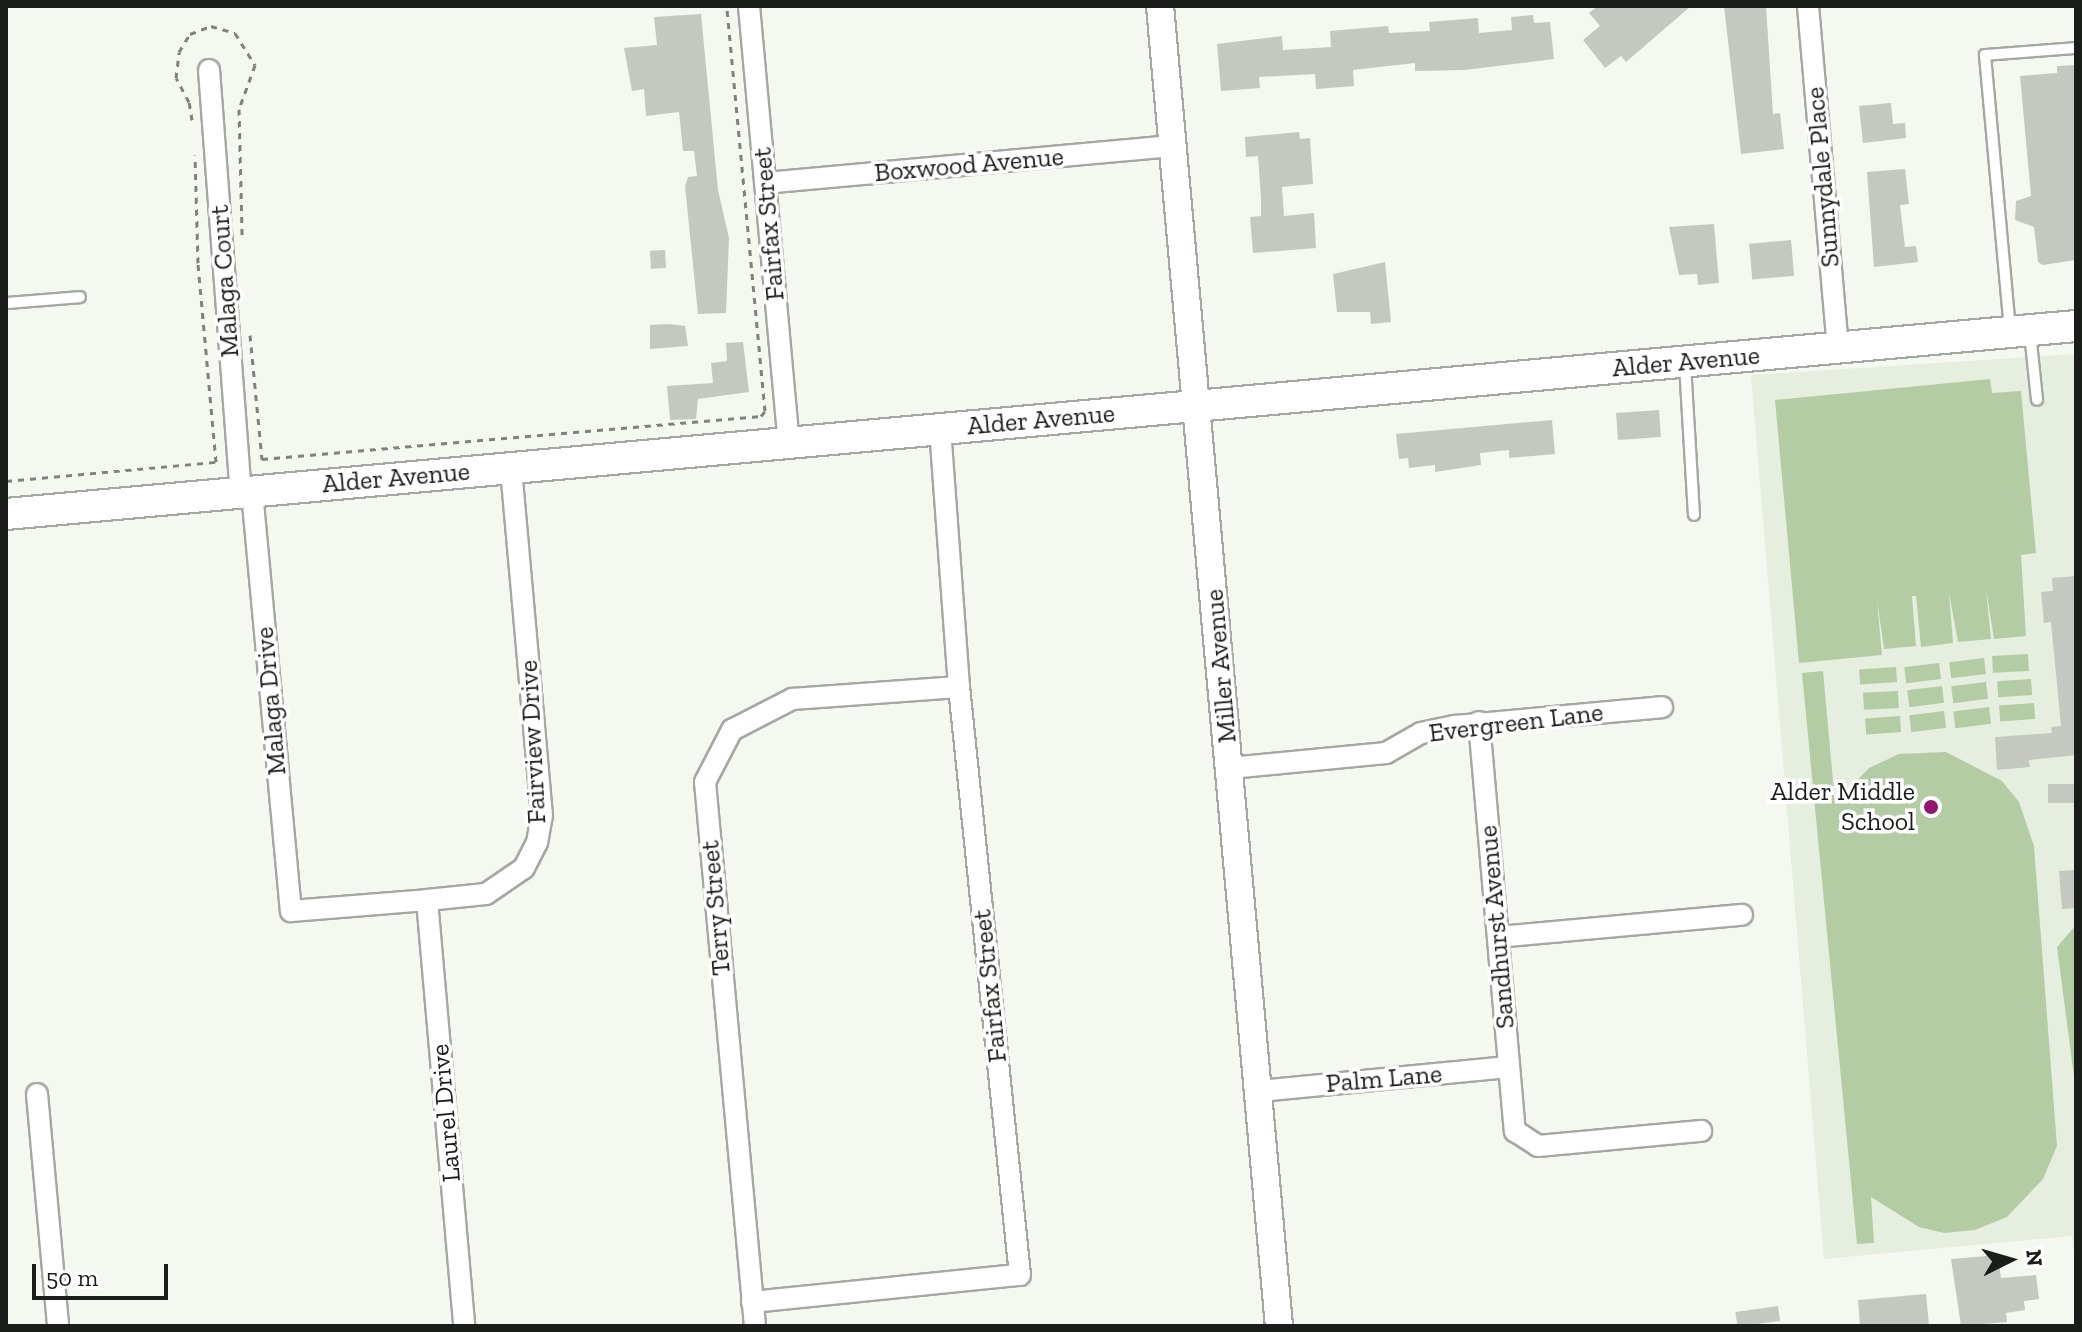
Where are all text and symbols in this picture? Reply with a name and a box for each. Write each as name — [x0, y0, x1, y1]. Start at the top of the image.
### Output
street label: Sunnydale Place — [1800, 85, 1846, 269]
street label: Boxwood Avenue — [873, 141, 1065, 189]
street label: Fairfax Street — [747, 146, 791, 302]
street label: Malaga Court — [204, 204, 246, 358]
street label: Alder Avenue — [1610, 340, 1762, 384]
street label: Alder Avenue — [965, 398, 1117, 442]
street label: Alder Avenue — [320, 456, 472, 500]
street label: Miller Avenue — [1199, 587, 1243, 745]
street label: Malaga Drive — [249, 626, 293, 776]
street label: Fairview Drive — [513, 659, 553, 825]
street label: Evergreen Lane — [1427, 697, 1605, 749]
place label: Alder Middle School — [1770, 776, 1915, 838]
marker: Alder Middle School — [1922, 798, 1940, 816]
street label: Sandhurst Avenue — [1473, 824, 1521, 1030]
street label: Terry Street — [695, 839, 737, 977]
street label: Fairfax Street — [966, 908, 1014, 1064]
street label: Laurel Drive — [424, 1043, 468, 1183]
street label: Palm Lane — [1325, 1058, 1443, 1100]
north arrow — [1970, 1220, 2050, 1300]
scale bar — [36, 1248, 172, 1298]
text: N — [2020, 1248, 2049, 1267]
text: 50 m — [46, 1263, 98, 1292]

